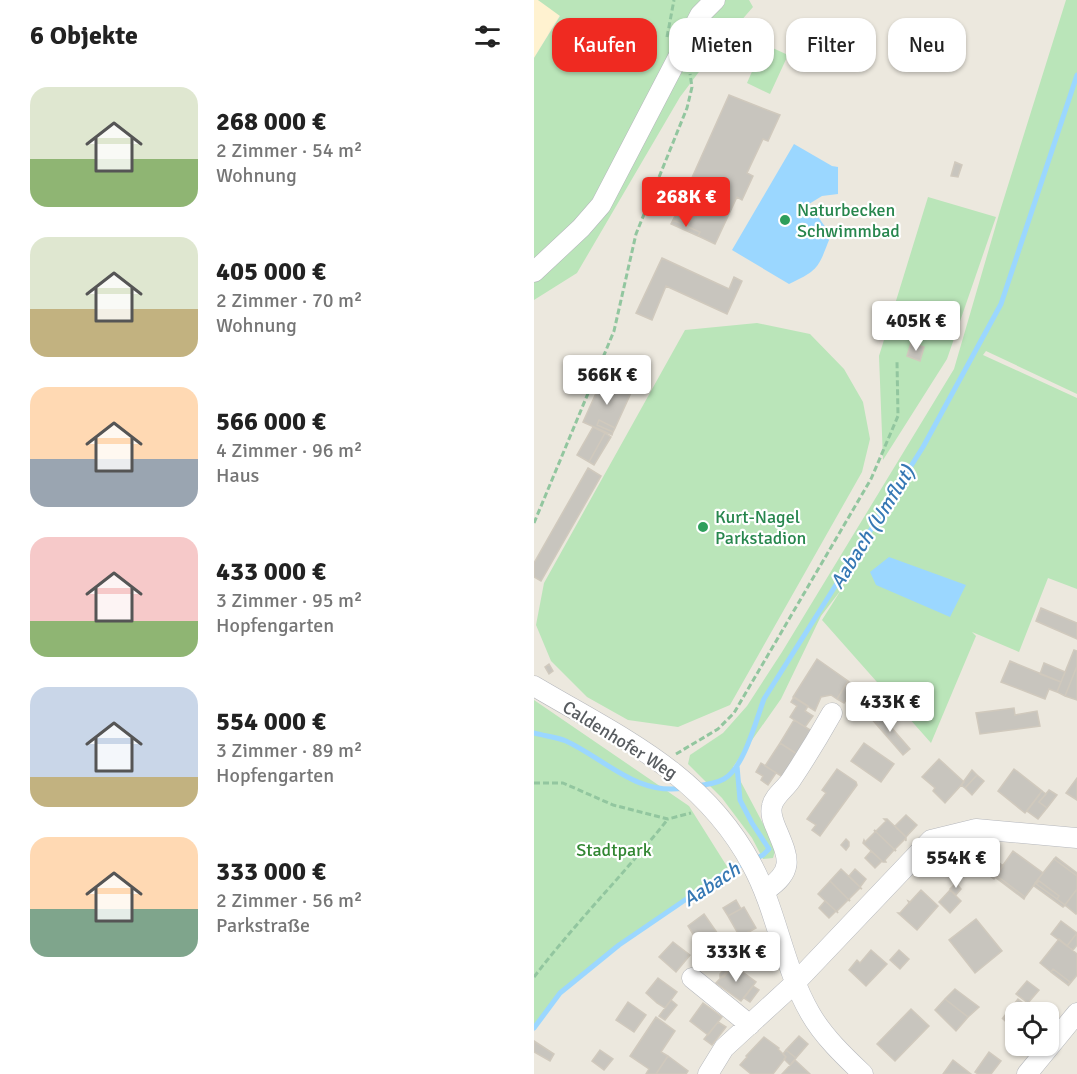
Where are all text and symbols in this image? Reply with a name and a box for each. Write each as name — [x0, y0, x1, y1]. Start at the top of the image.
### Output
chip: Kaufen — [552, 18, 657, 72]
chip: Mieten — [669, 18, 774, 72]
chip: Filter — [786, 18, 876, 72]
chip: Neu — [888, 18, 966, 72]
text: 6 Objekte — [30, 20, 138, 52]
icon: filters — [471, 20, 504, 53]
text: 268 000 € — [216, 106, 326, 138]
icon: home — [78, 111, 150, 183]
text: 2 Zimmer · 54 m² — [216, 138, 362, 163]
text: Wohnung — [216, 163, 297, 188]
pin: 268K € — [637, 177, 735, 228]
text: 268K € — [656, 184, 716, 209]
place label: Naturbecken Schwimmbad — [797, 199, 900, 242]
marker: Naturbecken Schwimmbad — [778, 213, 792, 227]
text: 405 000 € — [216, 256, 326, 288]
icon: home — [78, 261, 150, 333]
text: 2 Zimmer · 70 m² — [216, 288, 362, 313]
pin: 405K € — [867, 301, 965, 352]
text: 405K € — [886, 308, 946, 333]
text: Wohnung — [216, 313, 297, 338]
pin: 566K € — [558, 355, 656, 406]
text: 566K € — [577, 362, 637, 387]
text: 566 000 € — [216, 406, 326, 438]
icon: home — [78, 411, 150, 483]
text: 4 Zimmer · 96 m² — [216, 438, 362, 463]
water label: Aabach (Umflut) — [825, 460, 921, 593]
text: Haus — [216, 463, 259, 488]
place label: Kurt-Nagel Parkstadion — [715, 506, 806, 549]
marker: Kurt-Nagel Parkstadion — [696, 520, 710, 534]
text: 433 000 € — [216, 556, 326, 588]
icon: home — [78, 561, 150, 633]
text: 3 Zimmer · 95 m² — [216, 588, 362, 613]
text: Hopfengarten — [216, 613, 334, 638]
pin: 433K € — [841, 682, 939, 733]
text: 433K € — [860, 689, 920, 714]
street label: Caldenhofer Weg — [559, 696, 681, 784]
text: 554 000 € — [216, 706, 326, 738]
icon: home — [78, 711, 150, 783]
text: 3 Zimmer · 89 m² — [216, 738, 362, 763]
text: Hopfengarten — [216, 763, 334, 788]
pin: 554K € — [907, 838, 1005, 889]
park label: Stadtpark — [576, 839, 652, 861]
text: 554K € — [926, 845, 986, 870]
text: 333 000 € — [216, 856, 326, 888]
water label: Aabach — [678, 856, 746, 912]
icon: home — [78, 861, 150, 933]
text: 2 Zimmer · 56 m² — [216, 888, 362, 913]
text: Parkstraße — [216, 913, 310, 938]
pin: 333K € — [687, 932, 785, 983]
text: 333K € — [706, 939, 766, 964]
map controls — [1005, 1002, 1059, 1056]
button: locate — [1005, 1002, 1059, 1056]

